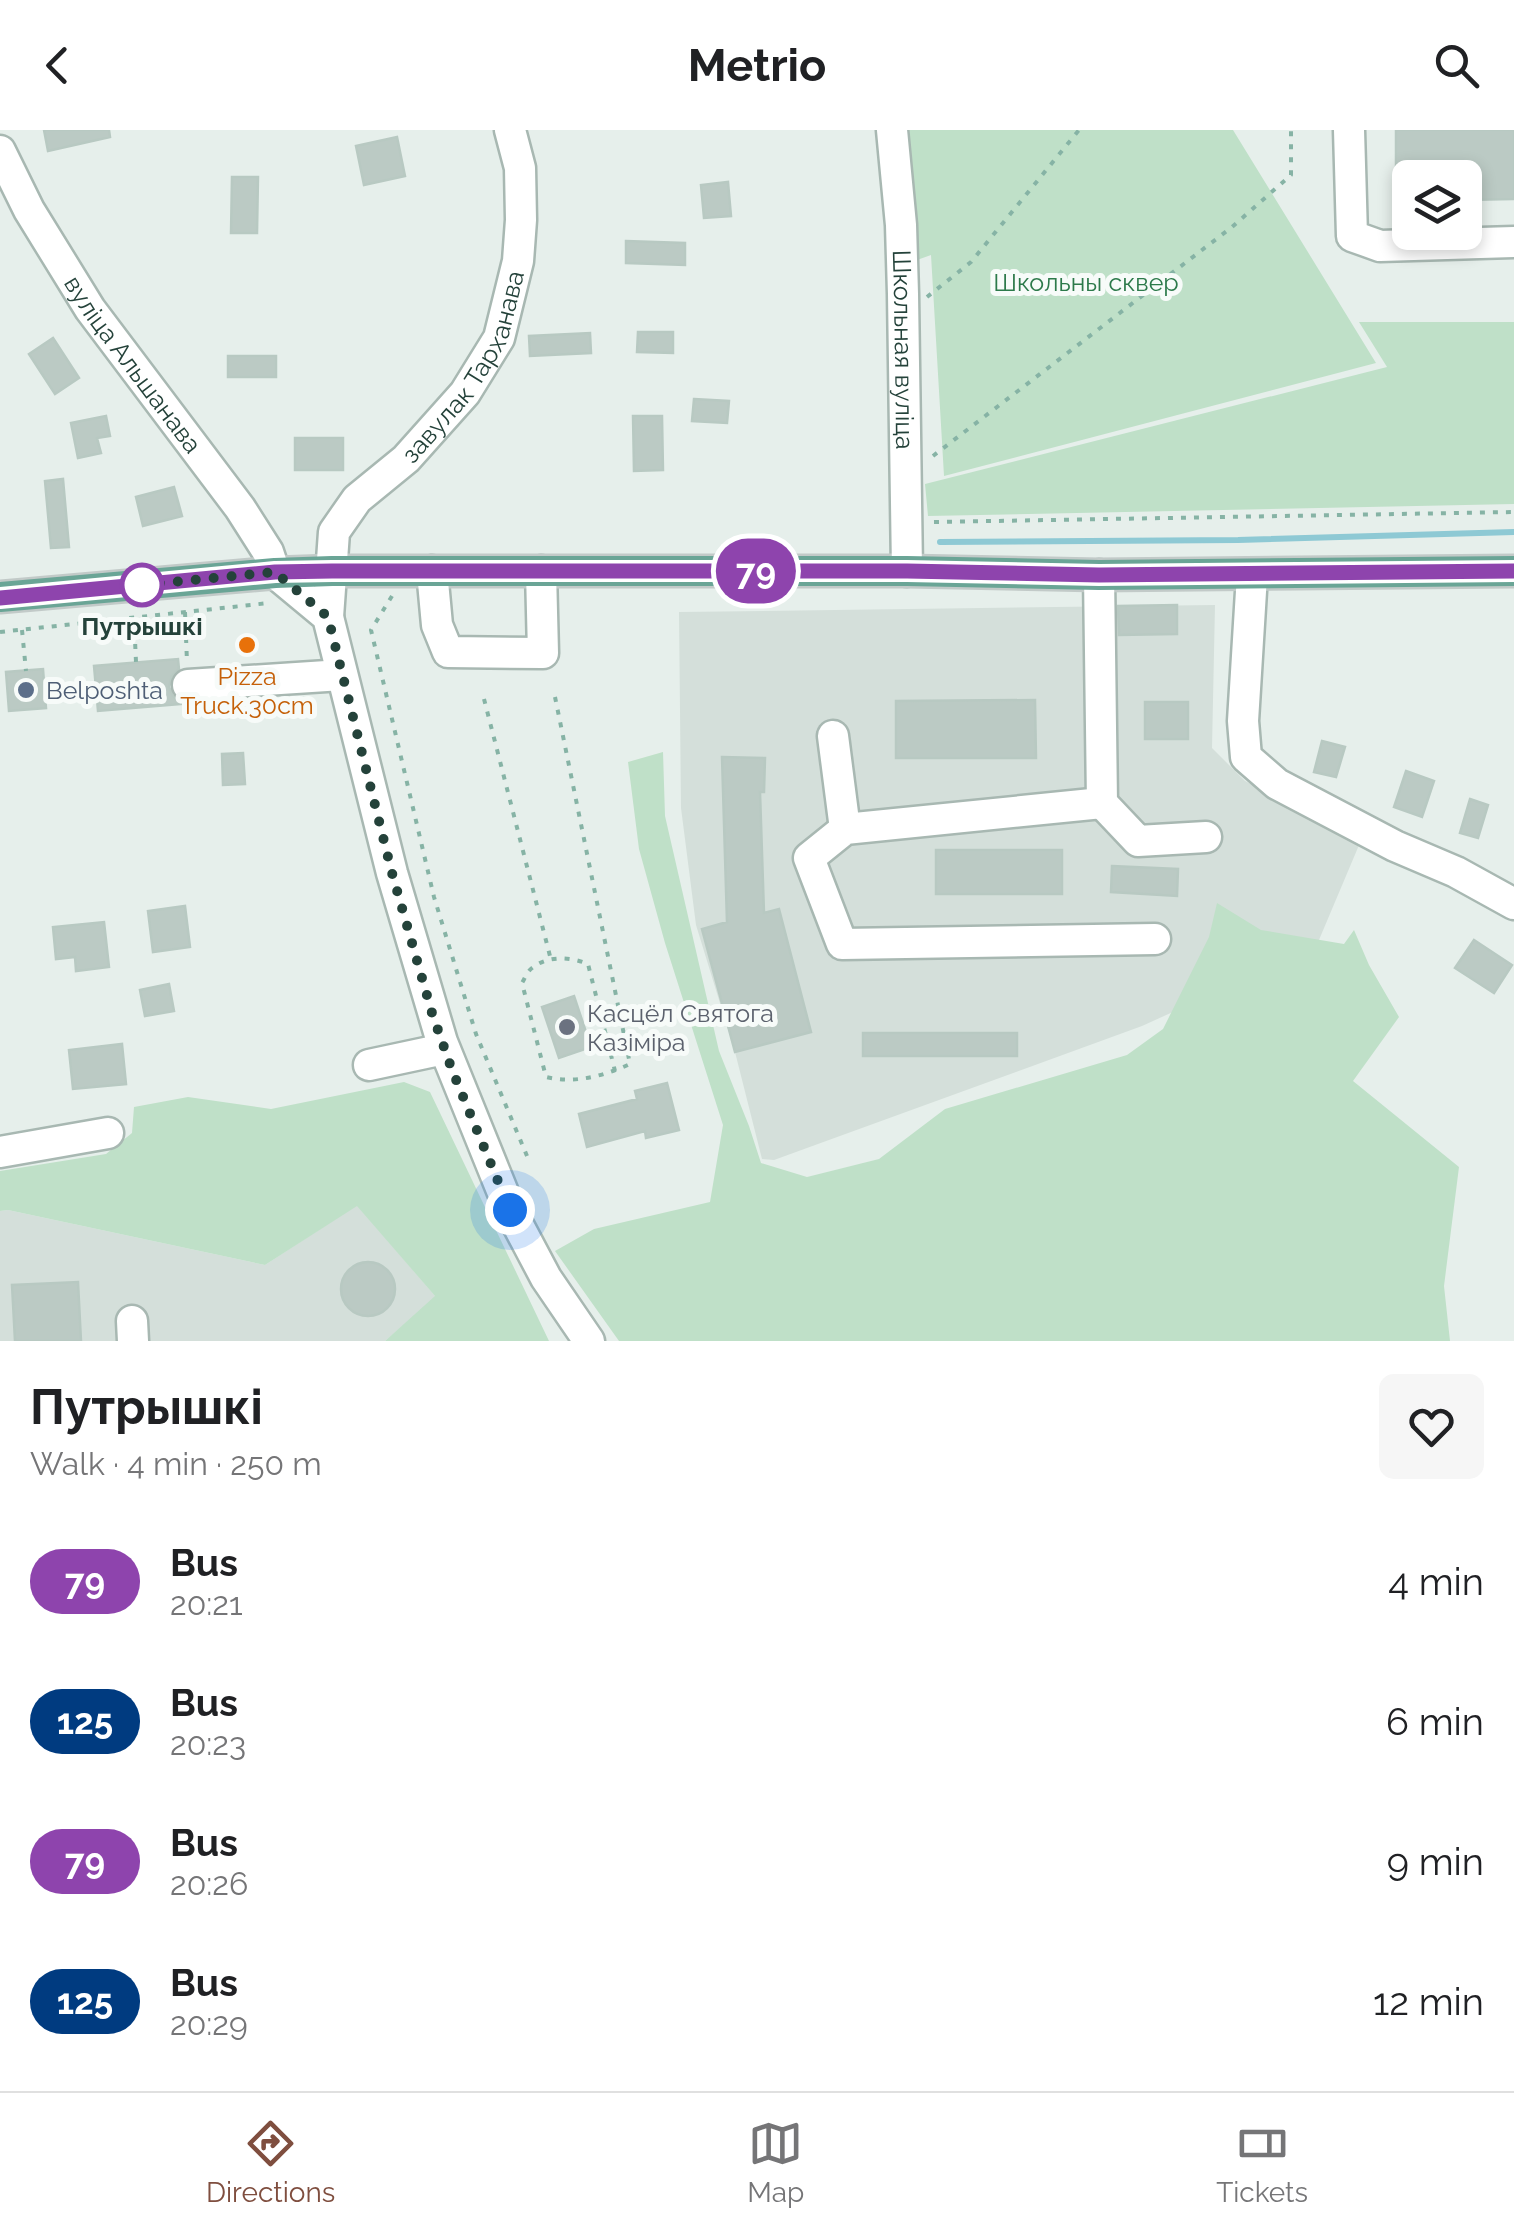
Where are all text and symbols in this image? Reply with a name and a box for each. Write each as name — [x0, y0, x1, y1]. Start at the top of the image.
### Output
icon: back — [30, 38, 85, 93]
icon: search — [1429, 38, 1484, 93]
text: Metrio — [688, 39, 826, 92]
map controls — [1392, 160, 1482, 250]
button: layers — [1392, 160, 1482, 250]
street label: Школьная вуліца — [887, 249, 920, 450]
street label: завулак Тарханава — [395, 267, 530, 469]
park label: Школьны сквер — [993, 267, 1179, 297]
street label: вуліца Альшанава — [58, 270, 208, 459]
line badge: 79 — [711, 538, 801, 604]
text: 79 — [736, 551, 776, 592]
marker: Путрышкі — [121, 564, 163, 606]
place label: Путрышкі — [81, 611, 203, 641]
marker: Pizza Truck.30cm — [236, 634, 258, 656]
place label: Pizza Truck.30cm — [180, 661, 314, 720]
place label: Belposhta — [46, 675, 163, 705]
marker: Belposhta — [15, 679, 37, 701]
place label: Касцёл Святога Казіміра — [587, 998, 774, 1057]
marker: Касцёл Святога Казіміра — [556, 1016, 578, 1038]
your location — [485, 1185, 535, 1235]
button: heart — [1379, 1374, 1484, 1479]
text: Путрышкі — [30, 1379, 263, 1435]
text: Walk · 4 min · 250 m — [30, 1445, 322, 1482]
text: Bus — [170, 1540, 238, 1585]
text: 4 min — [1388, 1559, 1484, 1604]
text: 79 — [65, 1561, 105, 1602]
text: 20:21 — [170, 1585, 243, 1622]
text: Bus — [170, 1680, 238, 1725]
text: 6 min — [1386, 1699, 1484, 1744]
text: 125 — [57, 1701, 113, 1742]
text: 20:23 — [170, 1725, 246, 1762]
text: Bus — [170, 1820, 238, 1865]
text: 9 min — [1387, 1839, 1484, 1884]
text: 79 — [65, 1841, 105, 1882]
text: 20:26 — [170, 1865, 248, 1902]
text: Bus — [170, 1960, 238, 2005]
text: 12 min — [1373, 1979, 1484, 2024]
text: 125 — [57, 1981, 113, 2022]
text: 20:29 — [170, 2005, 248, 2042]
tab: Directions — [206, 2116, 335, 2209]
tab: Map — [747, 2116, 804, 2209]
tab: Tickets — [1216, 2116, 1308, 2209]

